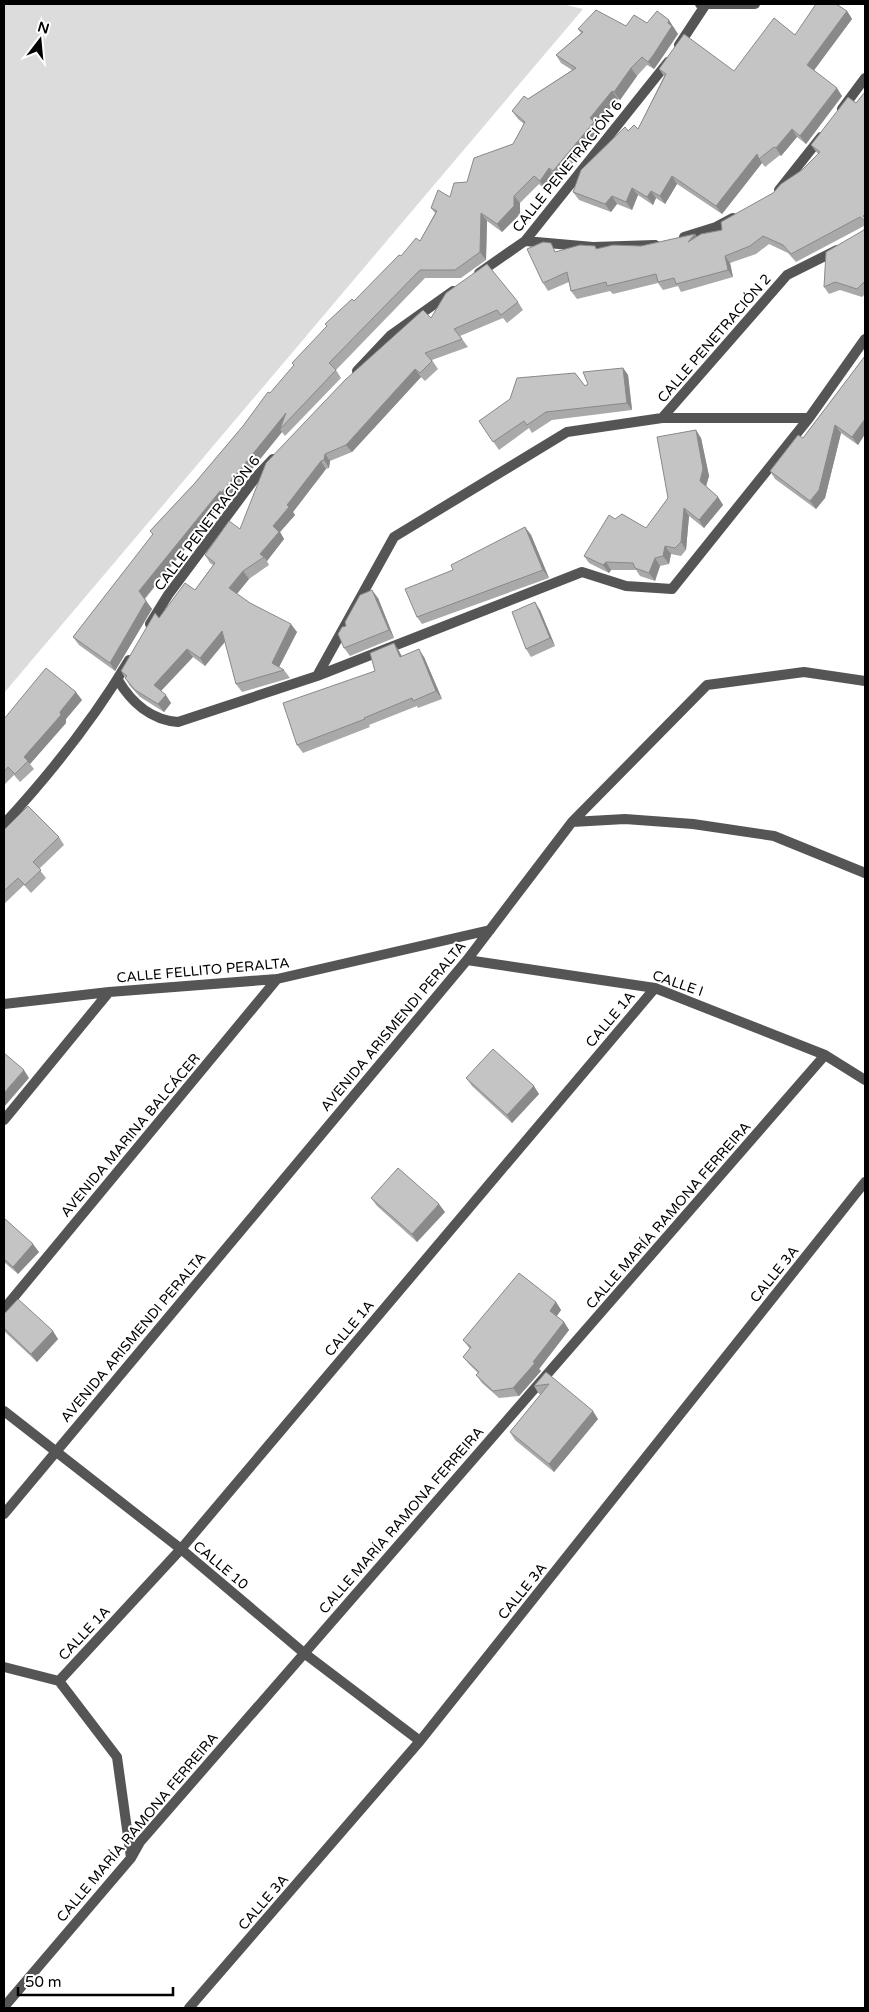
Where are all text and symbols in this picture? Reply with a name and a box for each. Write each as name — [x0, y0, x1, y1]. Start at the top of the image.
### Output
north arrow — [15, 15, 65, 65]
text: N — [36, 18, 51, 38]
street label: CALLE PENETRACIÓN 6 — [509, 97, 626, 236]
street label: CALLE PENETRACIÓN 2 — [654, 271, 775, 406]
street label: CALLE PENETRACIÓN 6 — [151, 452, 264, 594]
street label: AVENIDA ARISMENDI PERALTA — [317, 938, 470, 1115]
street label: CALLE FELLITO PERALTA — [116, 954, 290, 987]
street label: CALLE I — [650, 967, 706, 1000]
street label: CALLE 1A — [582, 988, 639, 1051]
street label: AVENIDA MARINA BALCÁCER — [57, 1050, 204, 1221]
street label: CALLE MARÍA RAMONA FERREIRA — [583, 1118, 754, 1312]
street label: CALLE 3A — [746, 1242, 802, 1306]
street label: AVENIDA ARISMENDI PERALTA — [57, 1249, 210, 1426]
street label: CALLE 1A — [321, 1297, 378, 1360]
street label: CALLE MARÍA RAMONA FERREIRA — [316, 1423, 487, 1617]
street label: CALLE 10 — [190, 1538, 252, 1593]
street label: CALLE 3A — [494, 1559, 550, 1623]
street label: CALLE 1A — [55, 1603, 114, 1664]
street label: CALLE MARÍA RAMONA FERREIRA — [53, 1729, 222, 1926]
street label: CALLE 3A — [235, 1871, 292, 1934]
scale bar — [18, 1964, 172, 1996]
text: 50 m — [25, 1973, 62, 1991]

